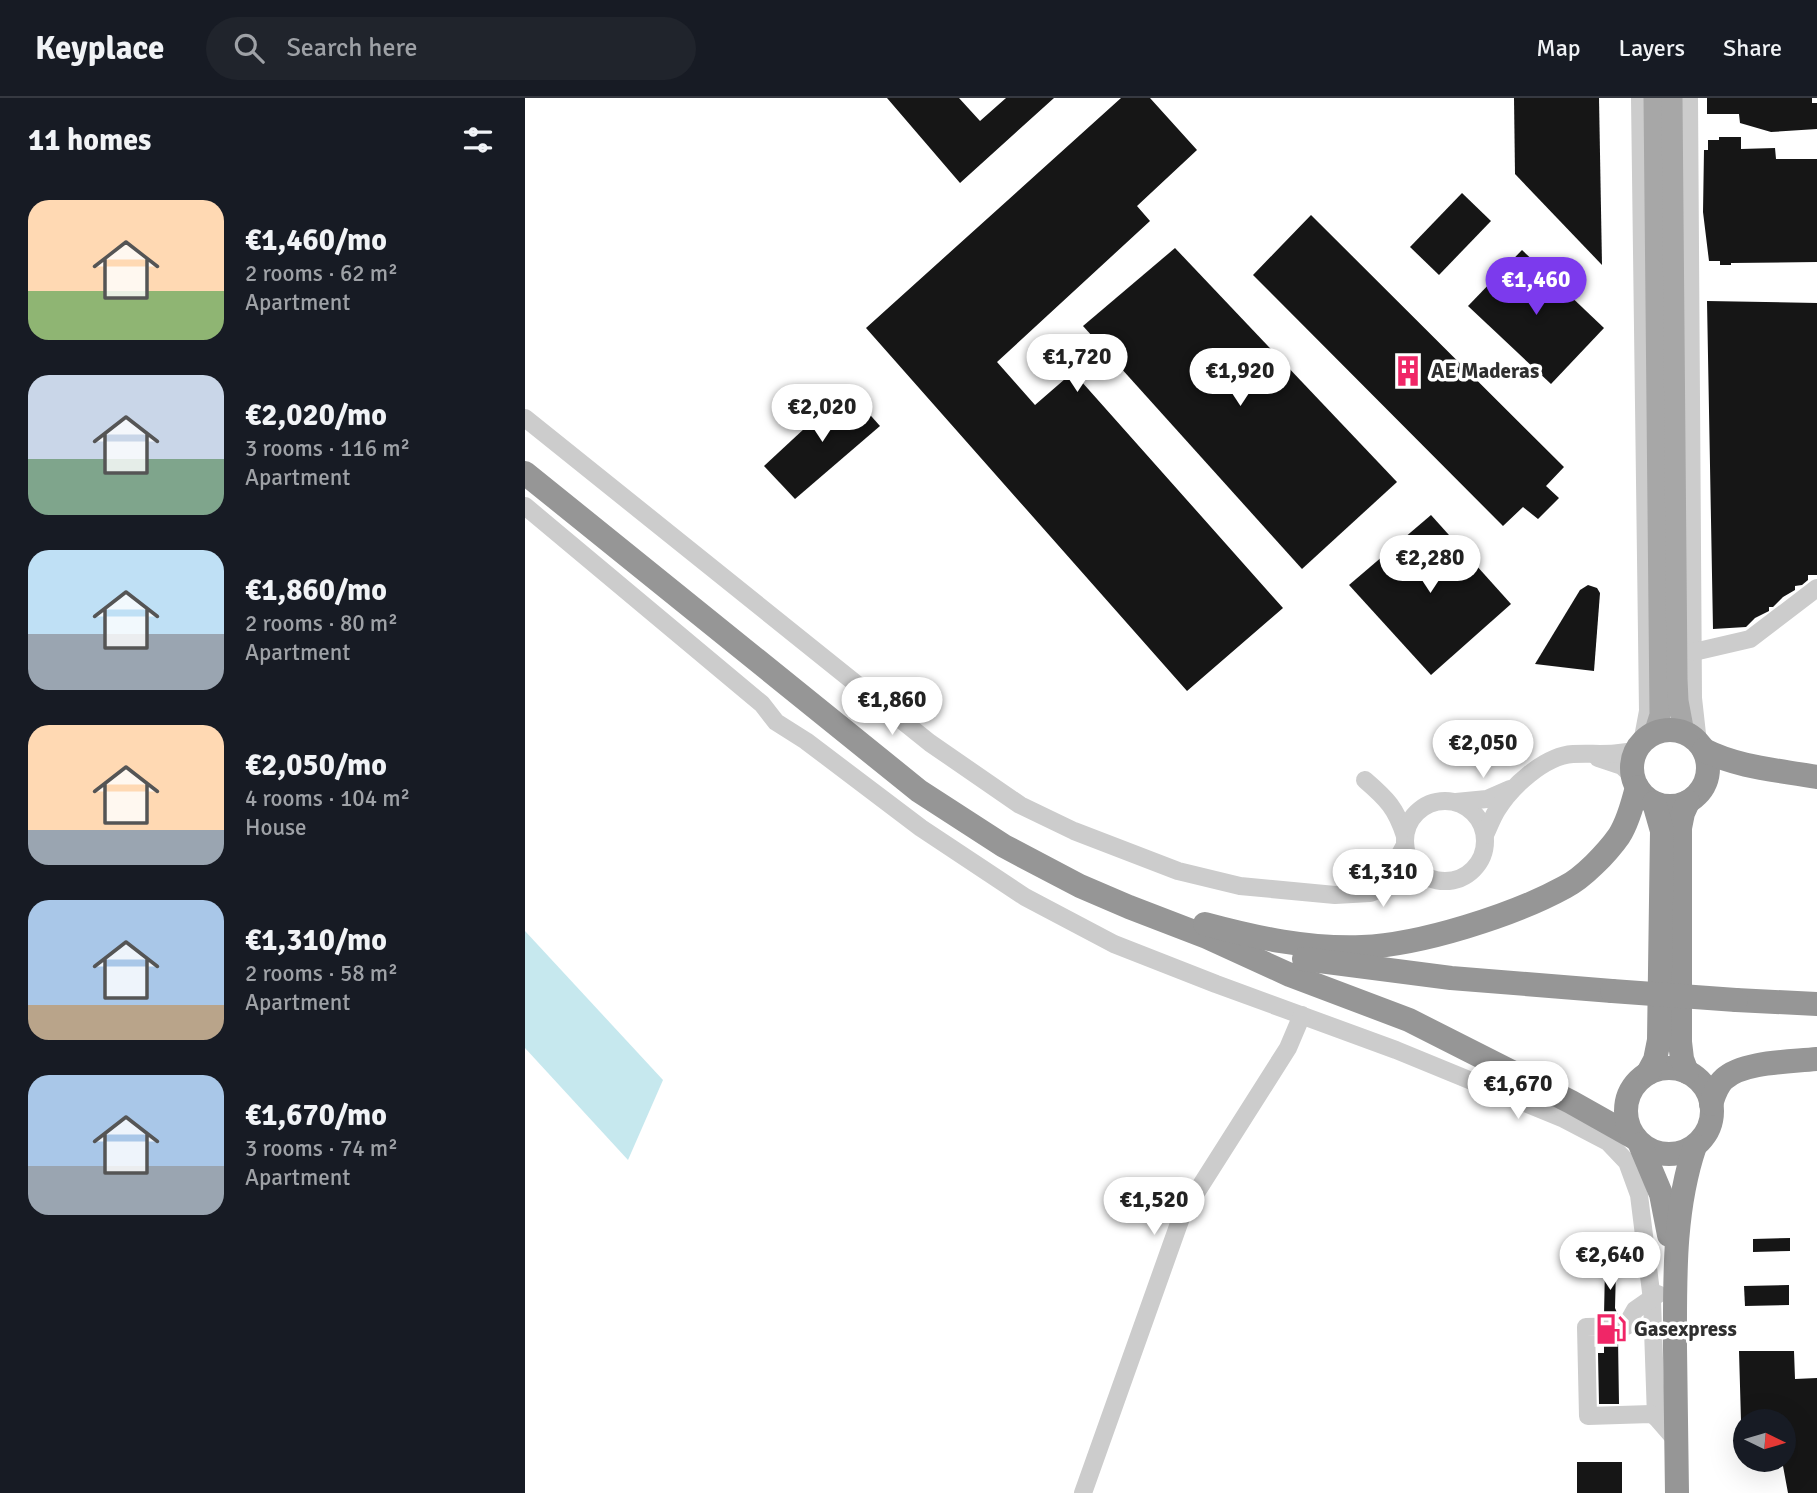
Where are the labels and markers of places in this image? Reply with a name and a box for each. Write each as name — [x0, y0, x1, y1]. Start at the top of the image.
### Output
pin: €1,460 — [1479, 258, 1593, 317]
pin: €1,720 — [1020, 334, 1134, 394]
pin: €1,920 — [1183, 348, 1297, 408]
building icon: AE Maderas — [1391, 354, 1425, 388]
place label: AE Maderas — [1431, 358, 1539, 384]
pin: €2,020 — [765, 384, 879, 444]
pin: €2,280 — [1373, 536, 1487, 595]
pin: €1,860 — [835, 678, 949, 737]
pin: €2,050 — [1426, 720, 1540, 780]
pin: €1,310 — [1326, 850, 1440, 909]
pin: €1,670 — [1461, 1062, 1575, 1121]
pin: €1,520 — [1097, 1178, 1211, 1237]
pin: €2,640 — [1553, 1232, 1667, 1292]
fuel station icon: Gasexpress — [1594, 1312, 1628, 1346]
place label: Gasexpress — [1634, 1316, 1737, 1342]

